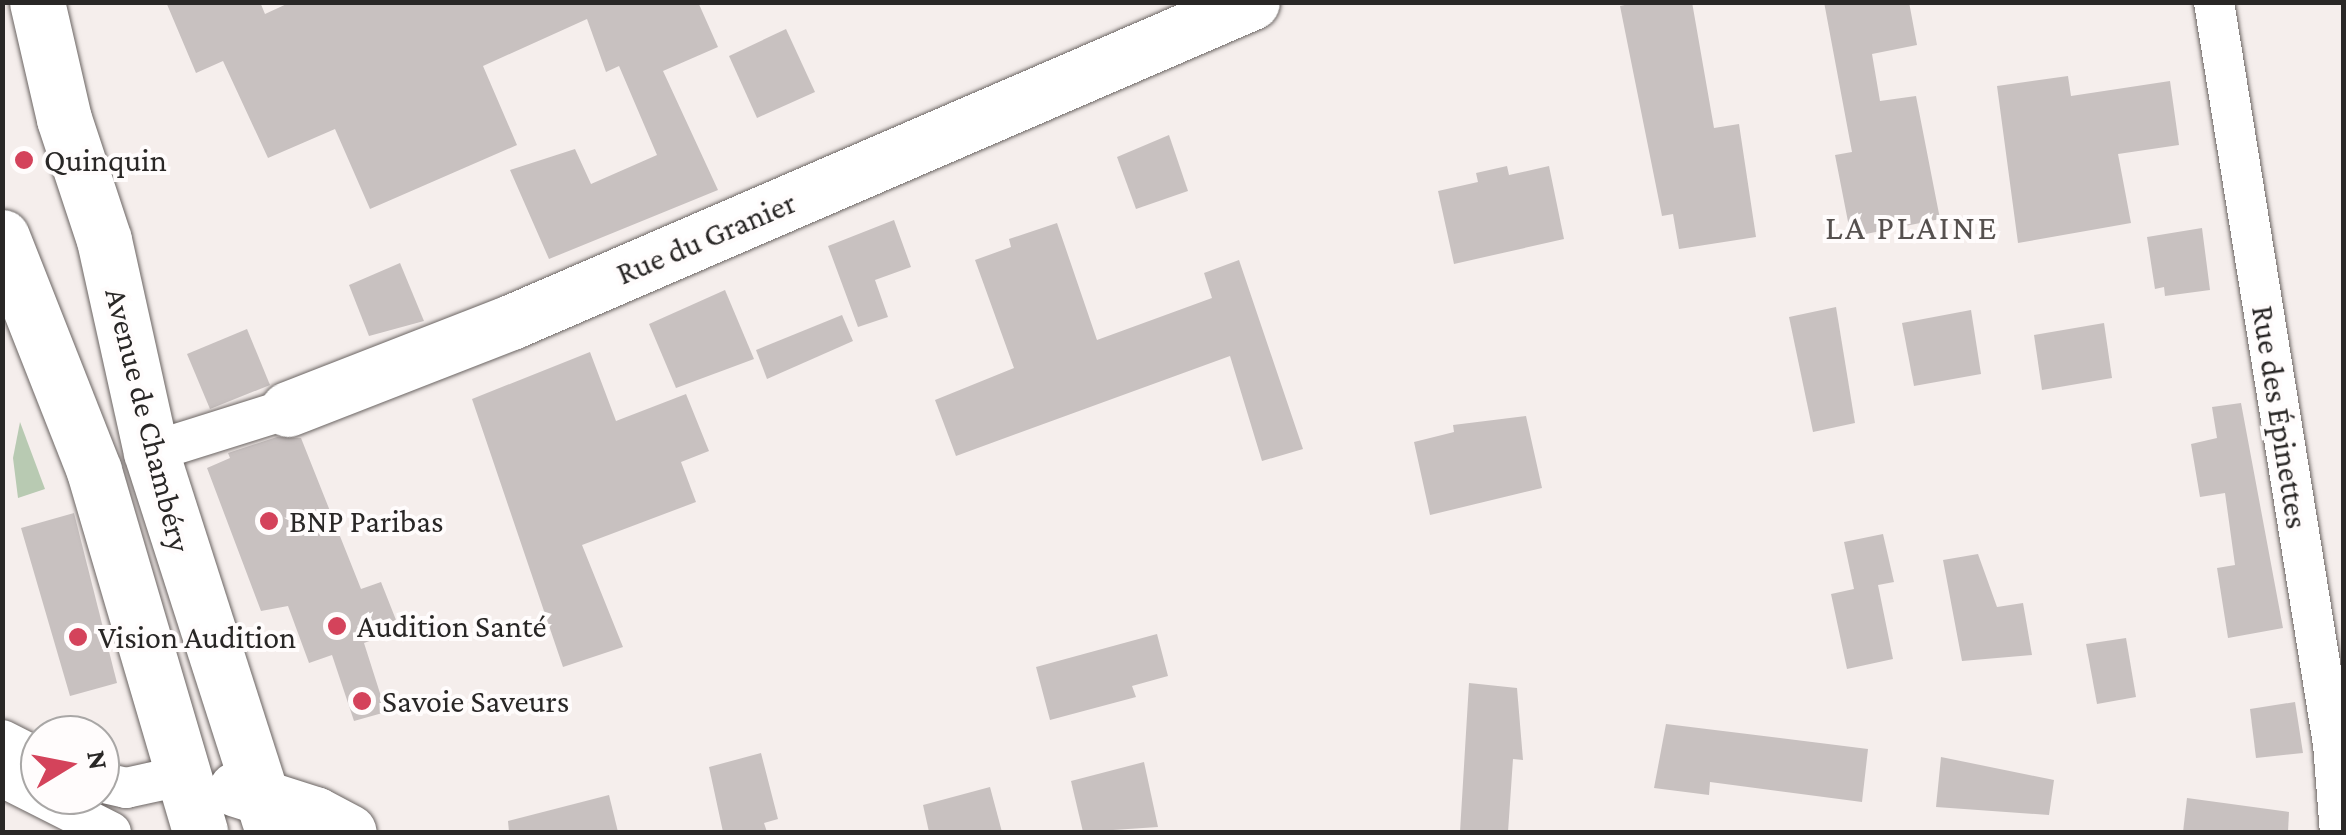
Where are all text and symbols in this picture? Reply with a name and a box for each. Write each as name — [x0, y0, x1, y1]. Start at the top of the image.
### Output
place label: Quinquin — [44, 141, 167, 179]
marker: Quinquin — [13, 149, 35, 171]
street label: Rue du Granier — [611, 183, 801, 293]
district label: LA PLAINE — [1825, 207, 1999, 249]
street label: Avenue de Chambéry — [97, 284, 199, 556]
street label: Rue des Épinettes — [2243, 303, 2317, 531]
place label: BNP Paribas — [289, 502, 444, 540]
marker: BNP Paribas — [258, 510, 280, 532]
place label: Audition Santé — [357, 607, 546, 645]
marker: Audition Santé — [326, 615, 348, 637]
place label: Vision Audition — [98, 618, 296, 656]
marker: Vision Audition — [67, 626, 89, 648]
place label: Savoie Saveurs — [382, 682, 569, 720]
marker: Savoie Saveurs — [351, 690, 373, 712]
north arrow — [20, 715, 120, 815]
text: N — [81, 748, 115, 772]

